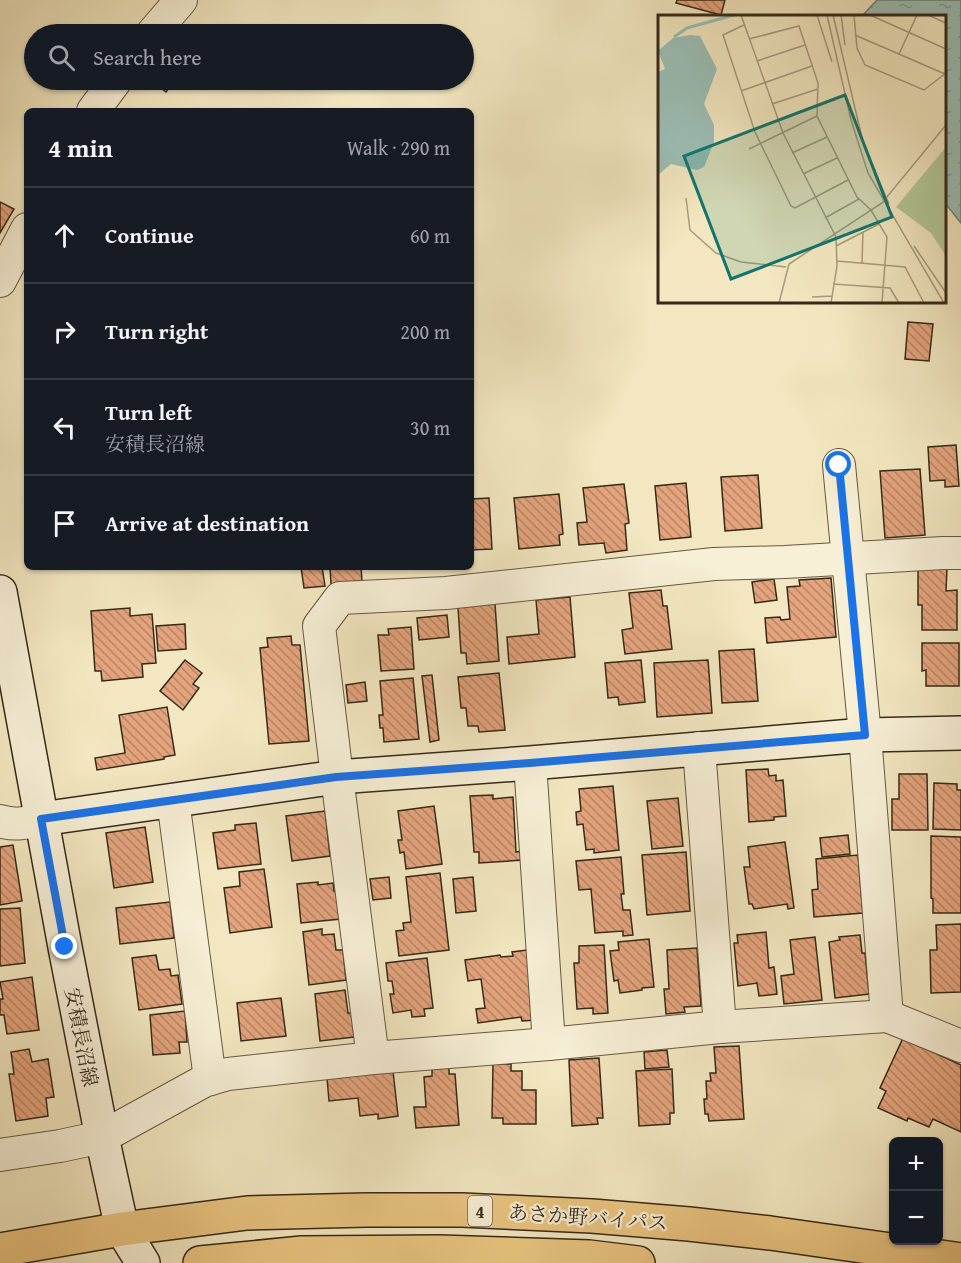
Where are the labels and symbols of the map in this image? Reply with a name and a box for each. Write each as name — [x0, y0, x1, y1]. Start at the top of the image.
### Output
inset map — [658, 15, 946, 303]
route start — [825, 451, 851, 477]
route end — [51, 933, 77, 959]
street label: 安積長沼線 — [58, 985, 106, 1089]
road number: 4 — [468, 1196, 492, 1226]
street label: あさか野バイパス — [507, 1197, 669, 1237]

